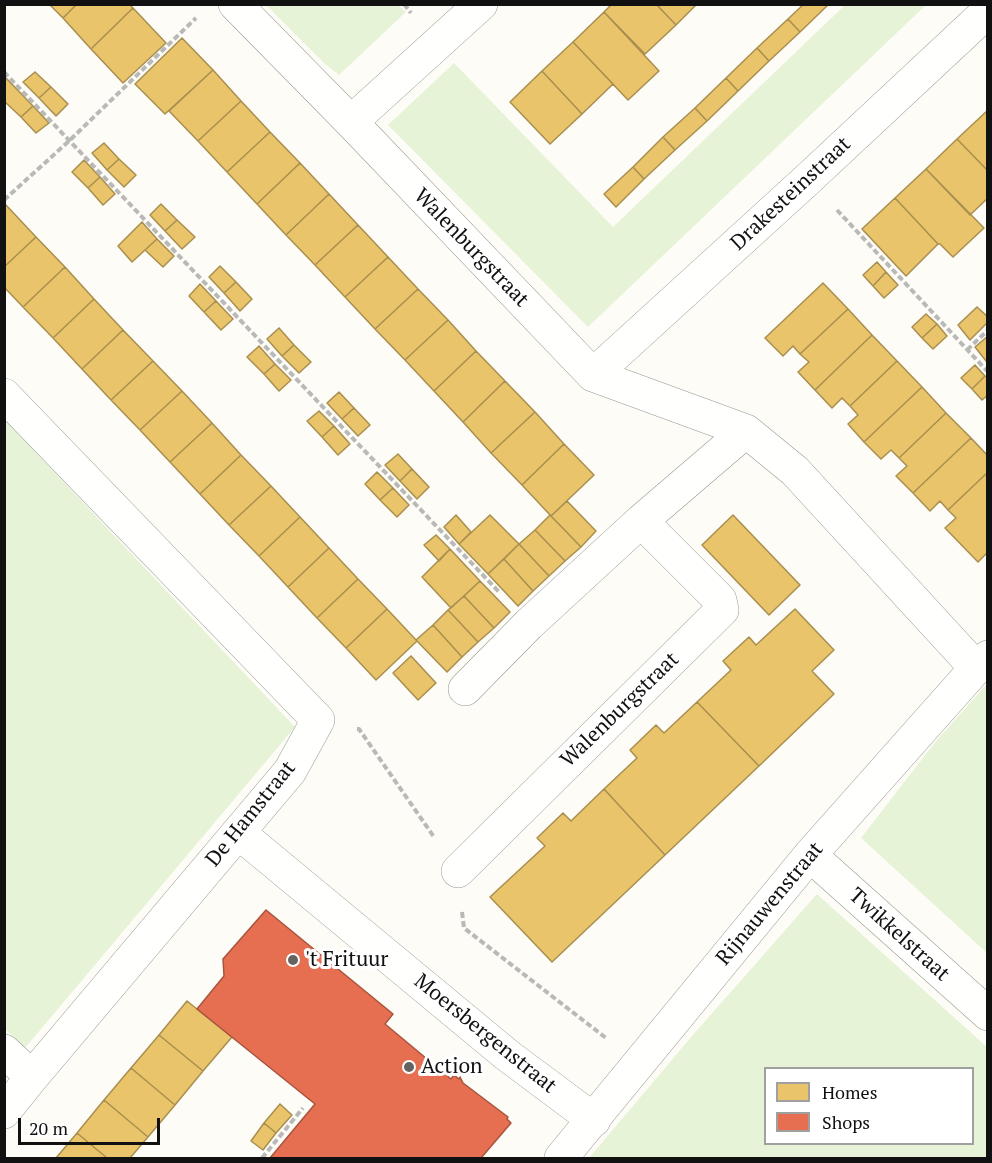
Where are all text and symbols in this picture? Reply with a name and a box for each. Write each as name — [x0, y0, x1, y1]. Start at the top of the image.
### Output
street label: Drakesteinstraat — [726, 132, 856, 256]
street label: Walenburgstraat — [408, 184, 534, 312]
street label: Walenburgstraat — [556, 647, 684, 773]
street label: De Hamstraat — [201, 756, 301, 872]
street label: Rijnauwenstraat — [711, 837, 829, 971]
street label: Twikkelstraat — [843, 883, 955, 987]
place label: 't Frituur — [305, 947, 388, 973]
marker: 't Frituur — [286, 953, 300, 967]
street label: Moersbergenstraat — [409, 969, 561, 1099]
place label: Action — [421, 1054, 483, 1080]
marker: Action — [402, 1060, 416, 1074]
legend — [764, 1067, 974, 1145]
text: Homes — [822, 1080, 877, 1104]
scale bar — [21, 1106, 164, 1144]
text: Shops — [822, 1110, 870, 1134]
text: 20 m — [29, 1116, 68, 1140]

